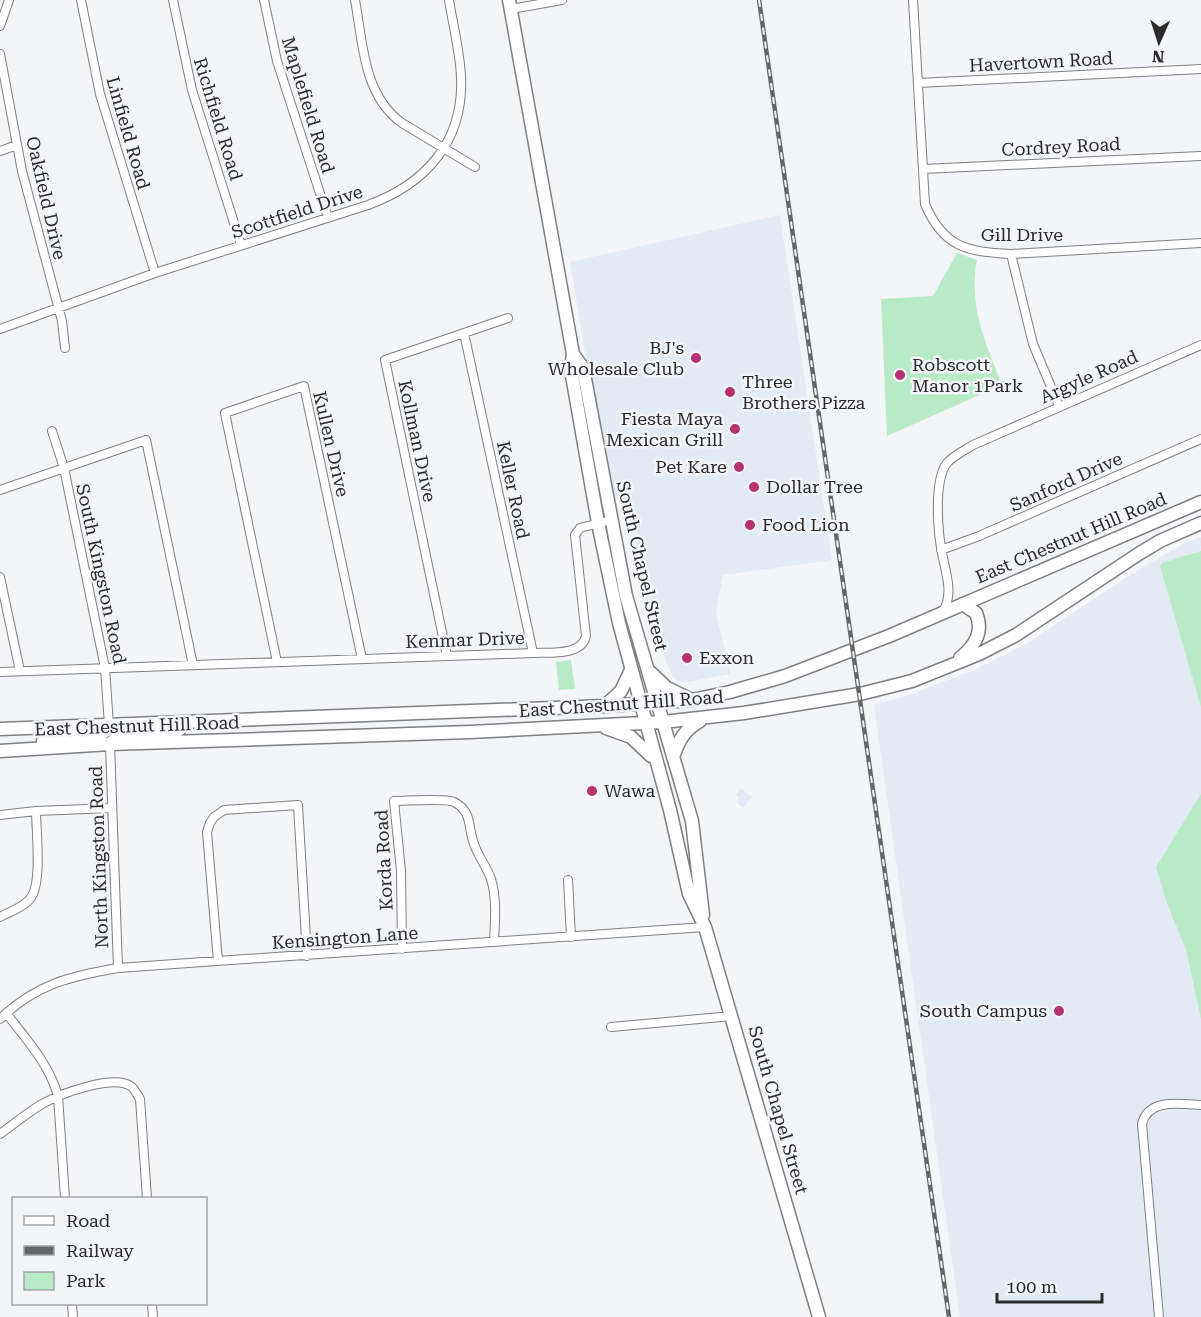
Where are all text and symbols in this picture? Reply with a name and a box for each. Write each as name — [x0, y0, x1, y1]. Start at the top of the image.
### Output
north arrow — [1129, 12, 1189, 72]
street label: Maplefield Road — [278, 34, 339, 176]
street label: Havertown Road — [968, 47, 1114, 76]
text: N — [1152, 47, 1165, 66]
street label: Richfield Road — [190, 55, 247, 183]
street label: Linfield Road — [102, 74, 155, 192]
street label: Cordrey Road — [1001, 133, 1121, 160]
street label: Oakfield Drive — [22, 134, 71, 262]
street label: Scottfield Drive — [229, 180, 365, 243]
street label: Gill Drive — [981, 224, 1063, 245]
place label: BJ's Wholesale Club — [548, 337, 684, 379]
street label: Argyle Road — [1037, 345, 1141, 407]
marker: BJ's Wholesale Club — [689, 351, 703, 365]
place label: Robscott Manor 1Park — [912, 354, 1023, 396]
marker: Robscott Manor 1Park — [893, 368, 907, 382]
place label: Three Brothers Pizza — [742, 371, 865, 413]
street label: Kollman Drive — [394, 378, 441, 504]
marker: Three Brothers Pizza — [723, 385, 737, 399]
street label: Kullen Drive — [309, 389, 354, 499]
place label: Fiesta Maya Mexican Grill — [606, 408, 723, 450]
marker: Fiesta Maya Mexican Grill — [728, 422, 742, 436]
street label: Keller Road — [493, 439, 534, 541]
street label: Sanford Drive — [1006, 447, 1125, 516]
place label: Pet Kare — [655, 456, 727, 477]
marker: Pet Kare — [732, 460, 746, 474]
place label: Dollar Tree — [766, 476, 863, 497]
street label: South Chapel Street — [613, 479, 672, 653]
marker: Dollar Tree — [747, 480, 761, 494]
street label: South Kingston Road — [72, 482, 131, 666]
street label: East Chestnut Hill Road — [972, 488, 1170, 587]
place label: Food Lion — [762, 514, 850, 535]
marker: Food Lion — [743, 518, 757, 532]
street label: Kenmar Drive — [405, 627, 525, 652]
place label: Exxon — [699, 647, 755, 668]
marker: Exxon — [680, 651, 694, 665]
street label: East Chestnut Hill Road — [518, 686, 725, 721]
street label: East Chestnut Hill Road — [34, 711, 240, 740]
street label: North Kingston Road — [85, 765, 112, 949]
place label: Wawa — [604, 780, 656, 801]
marker: Wawa — [585, 784, 599, 798]
street label: Korda Road — [370, 809, 397, 911]
street label: Kensington Lane — [271, 922, 419, 953]
place label: South Campus — [920, 1000, 1047, 1021]
marker: South Campus — [1052, 1004, 1066, 1018]
street label: South Chapel Street — [744, 1023, 813, 1197]
legend — [12, 1197, 207, 1305]
text: Road — [66, 1210, 111, 1231]
text: Railway — [66, 1240, 134, 1261]
scale bar — [997, 1266, 1102, 1304]
text: Park — [66, 1270, 106, 1291]
text: 100 m — [1006, 1276, 1057, 1297]

